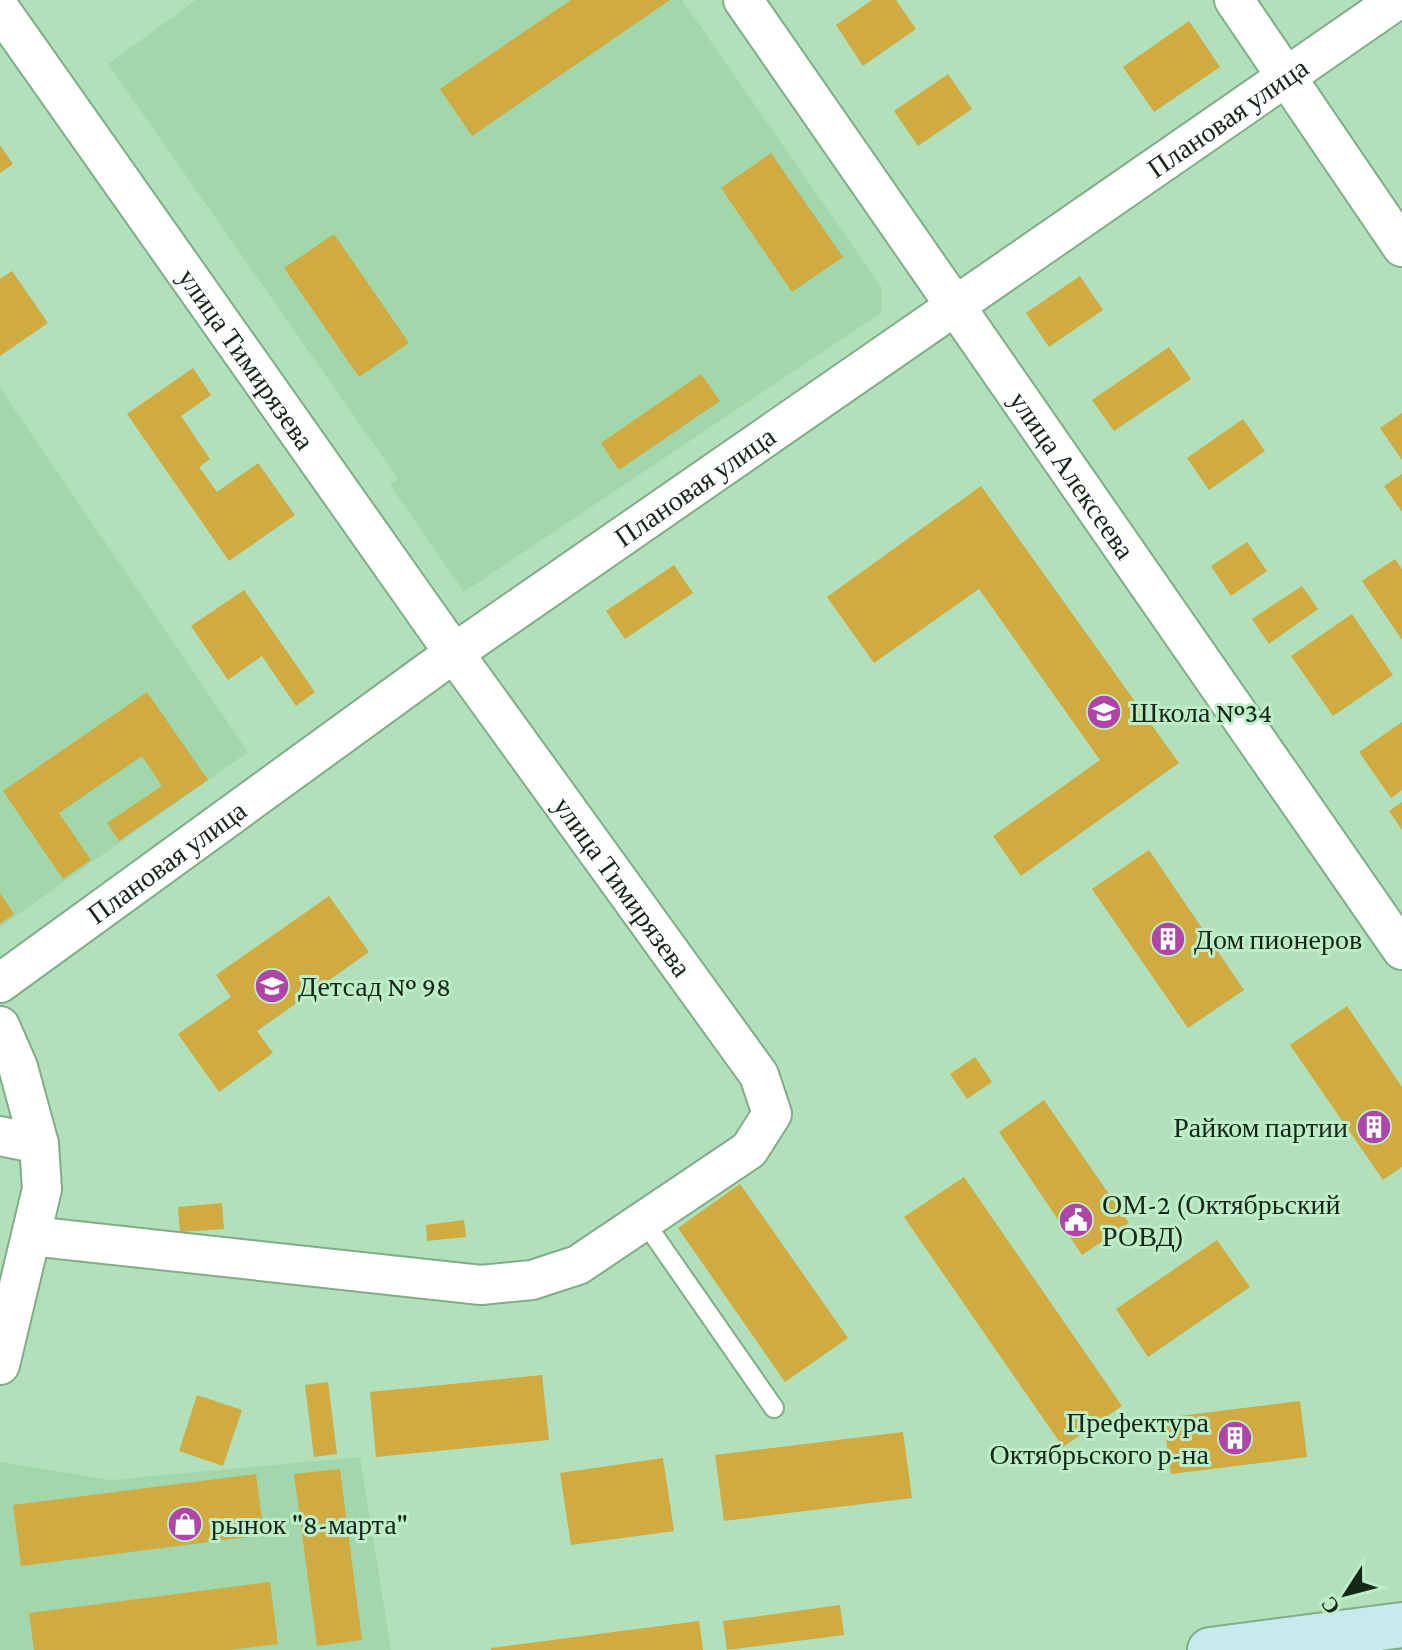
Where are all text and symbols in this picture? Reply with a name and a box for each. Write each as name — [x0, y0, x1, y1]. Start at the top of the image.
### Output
street label: Плановая улица — [1141, 51, 1314, 184]
street label: улица Тимирязева — [172, 263, 321, 456]
street label: улица Алексеева — [1003, 385, 1141, 565]
street label: Плановая улица — [609, 420, 782, 553]
school or university icon: Школа №34 — [1085, 693, 1123, 731]
place label: Школа №34 — [1130, 697, 1272, 728]
street label: улица Тимирязева — [547, 791, 698, 983]
street label: Плановая улица — [82, 794, 253, 930]
building icon: Дом пионеров — [1149, 920, 1187, 958]
place label: Дом пионеров — [1194, 924, 1362, 955]
school or university icon: Детсад № 98 — [253, 967, 291, 1005]
place label: Детсад № 98 — [298, 971, 451, 1002]
building icon: Райком партии — [1355, 1108, 1393, 1146]
place label: Райком партии — [1173, 1112, 1348, 1143]
place label: ОМ-2 (Октябрьский РОВД) — [1102, 1189, 1341, 1253]
public building icon: ОМ-2 (Октябрьский РОВД) — [1057, 1201, 1095, 1239]
place label: Префектура Октябрьского р-на — [990, 1407, 1210, 1470]
building icon: Префектура Октябрьского р-на — [1216, 1419, 1254, 1457]
shop icon: рынок "8-марта" — [166, 1505, 204, 1543]
place label: рынок "8-марта" — [211, 1509, 408, 1540]
north arrow — [1306, 1554, 1386, 1634]
text: С — [1315, 1592, 1345, 1619]

